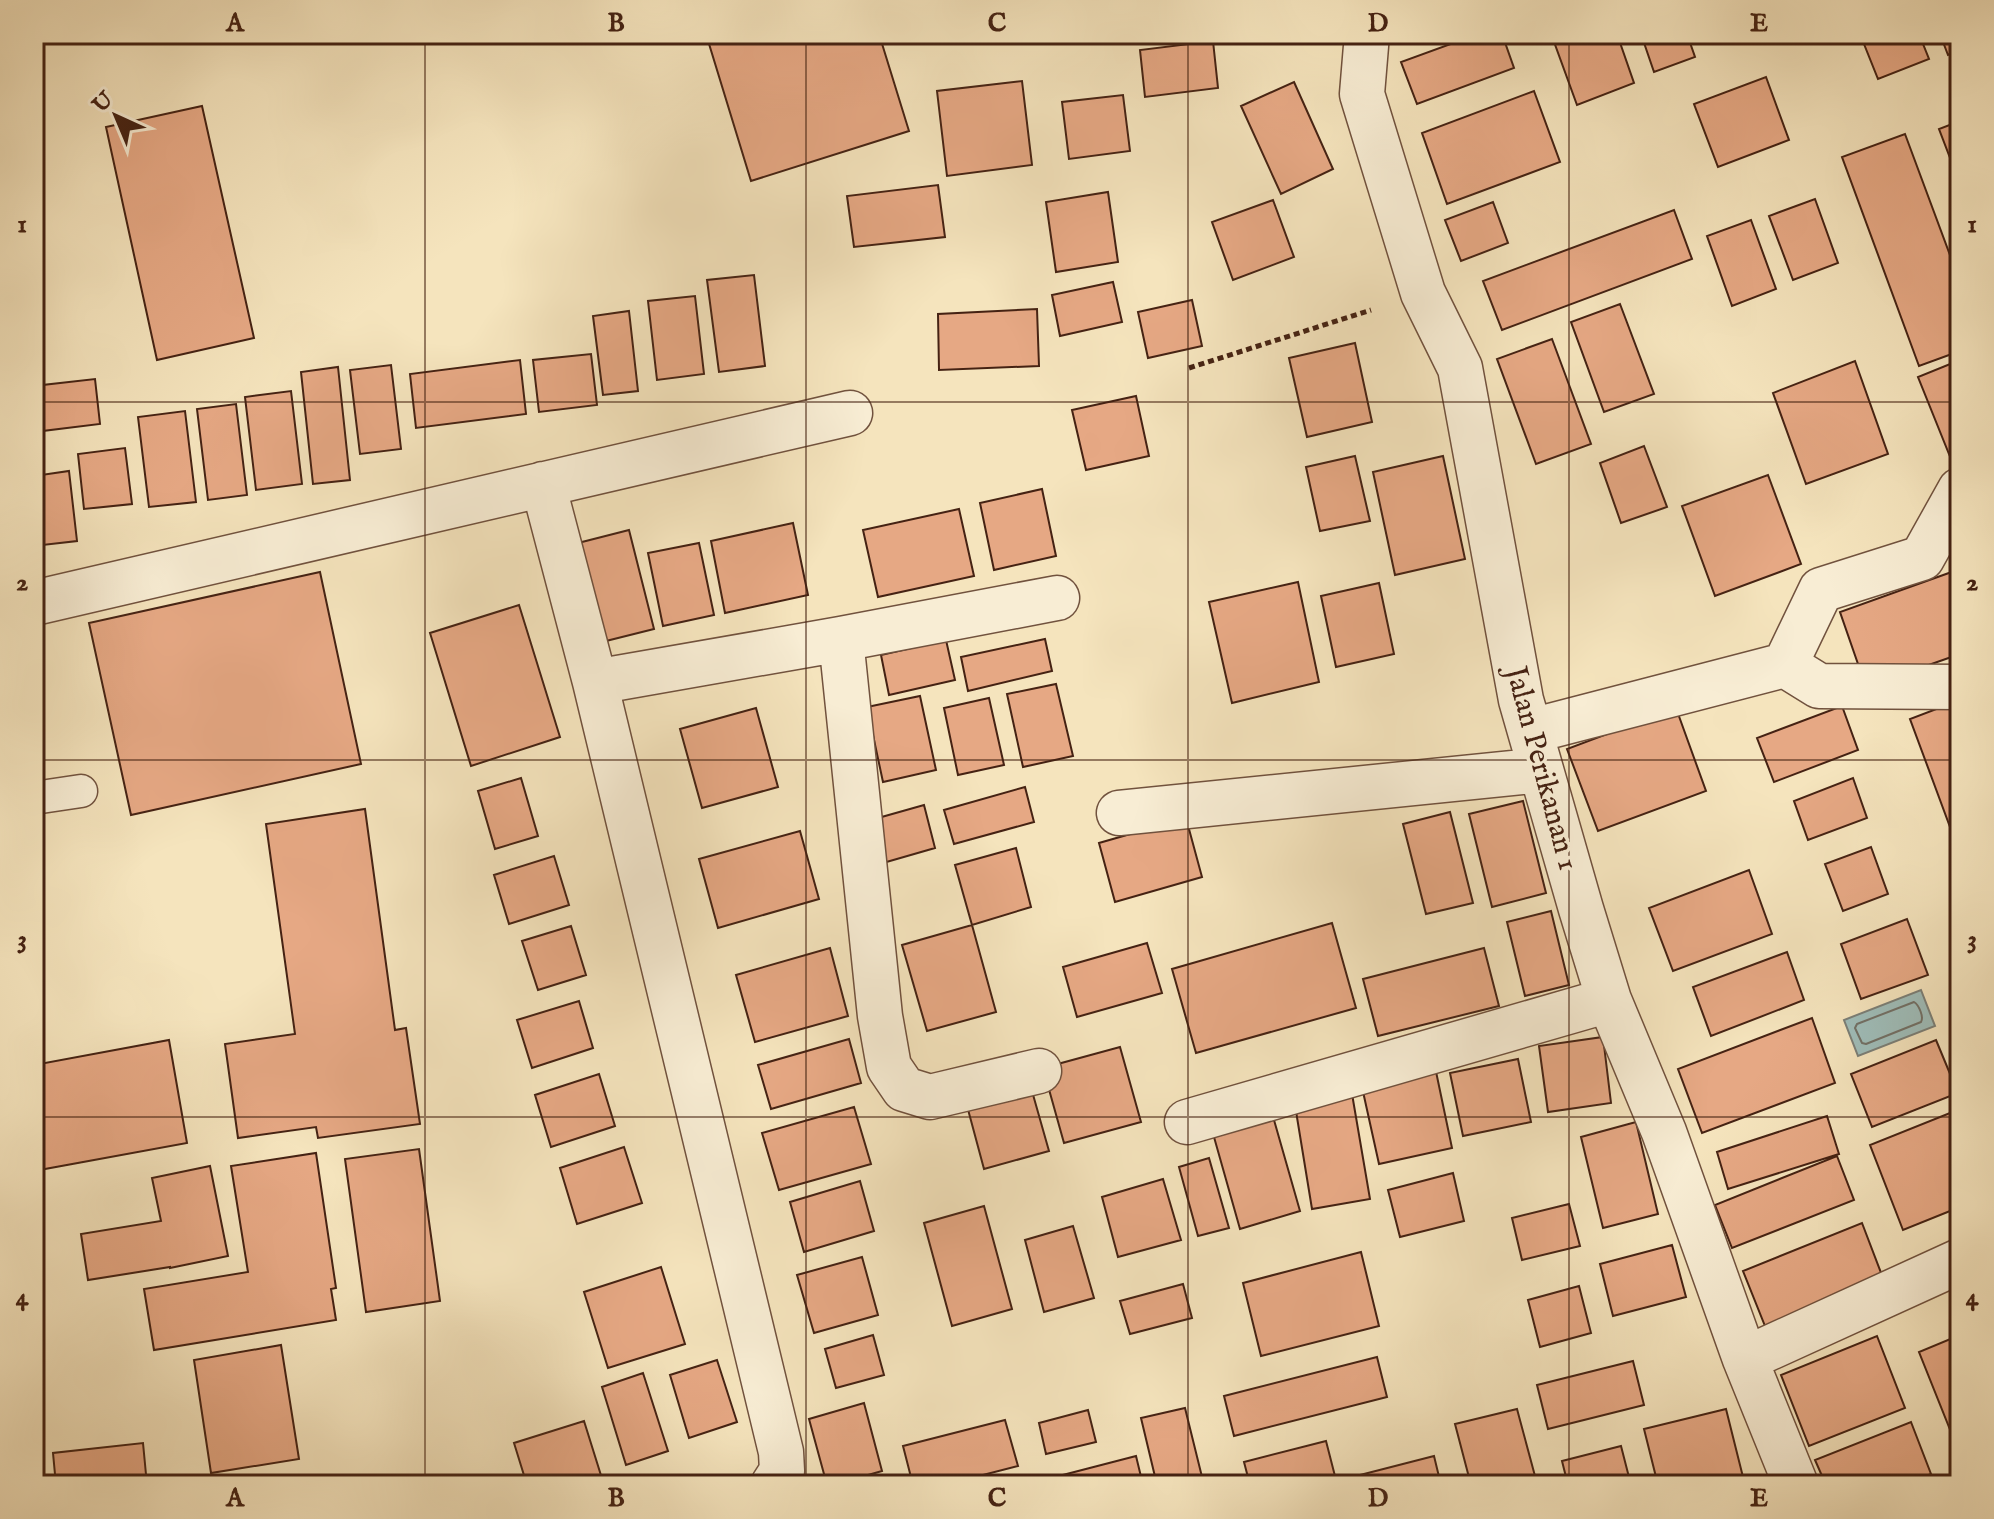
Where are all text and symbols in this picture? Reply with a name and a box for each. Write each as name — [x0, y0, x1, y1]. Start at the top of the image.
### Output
text: A — [225, 7, 245, 40]
text: B — [607, 7, 625, 40]
text: C — [988, 7, 1007, 40]
text: D — [1368, 7, 1389, 40]
text: E — [1750, 7, 1768, 40]
north arrow — [76, 76, 156, 156]
text: U — [86, 86, 121, 120]
text: 1 — [17, 208, 27, 241]
text: 1 — [1967, 208, 1977, 241]
text: 2 — [16, 566, 28, 599]
text: 2 — [1966, 566, 1978, 599]
street label: Jalan Perikanan 1 — [1495, 659, 1587, 875]
text: 3 — [17, 923, 27, 956]
text: 3 — [1967, 923, 1977, 956]
text: 4 — [16, 1281, 30, 1314]
text: 4 — [1966, 1281, 1980, 1314]
text: A — [225, 1482, 245, 1515]
text: B — [607, 1482, 625, 1515]
text: C — [988, 1482, 1007, 1515]
text: D — [1368, 1482, 1389, 1515]
text: E — [1750, 1482, 1768, 1515]

